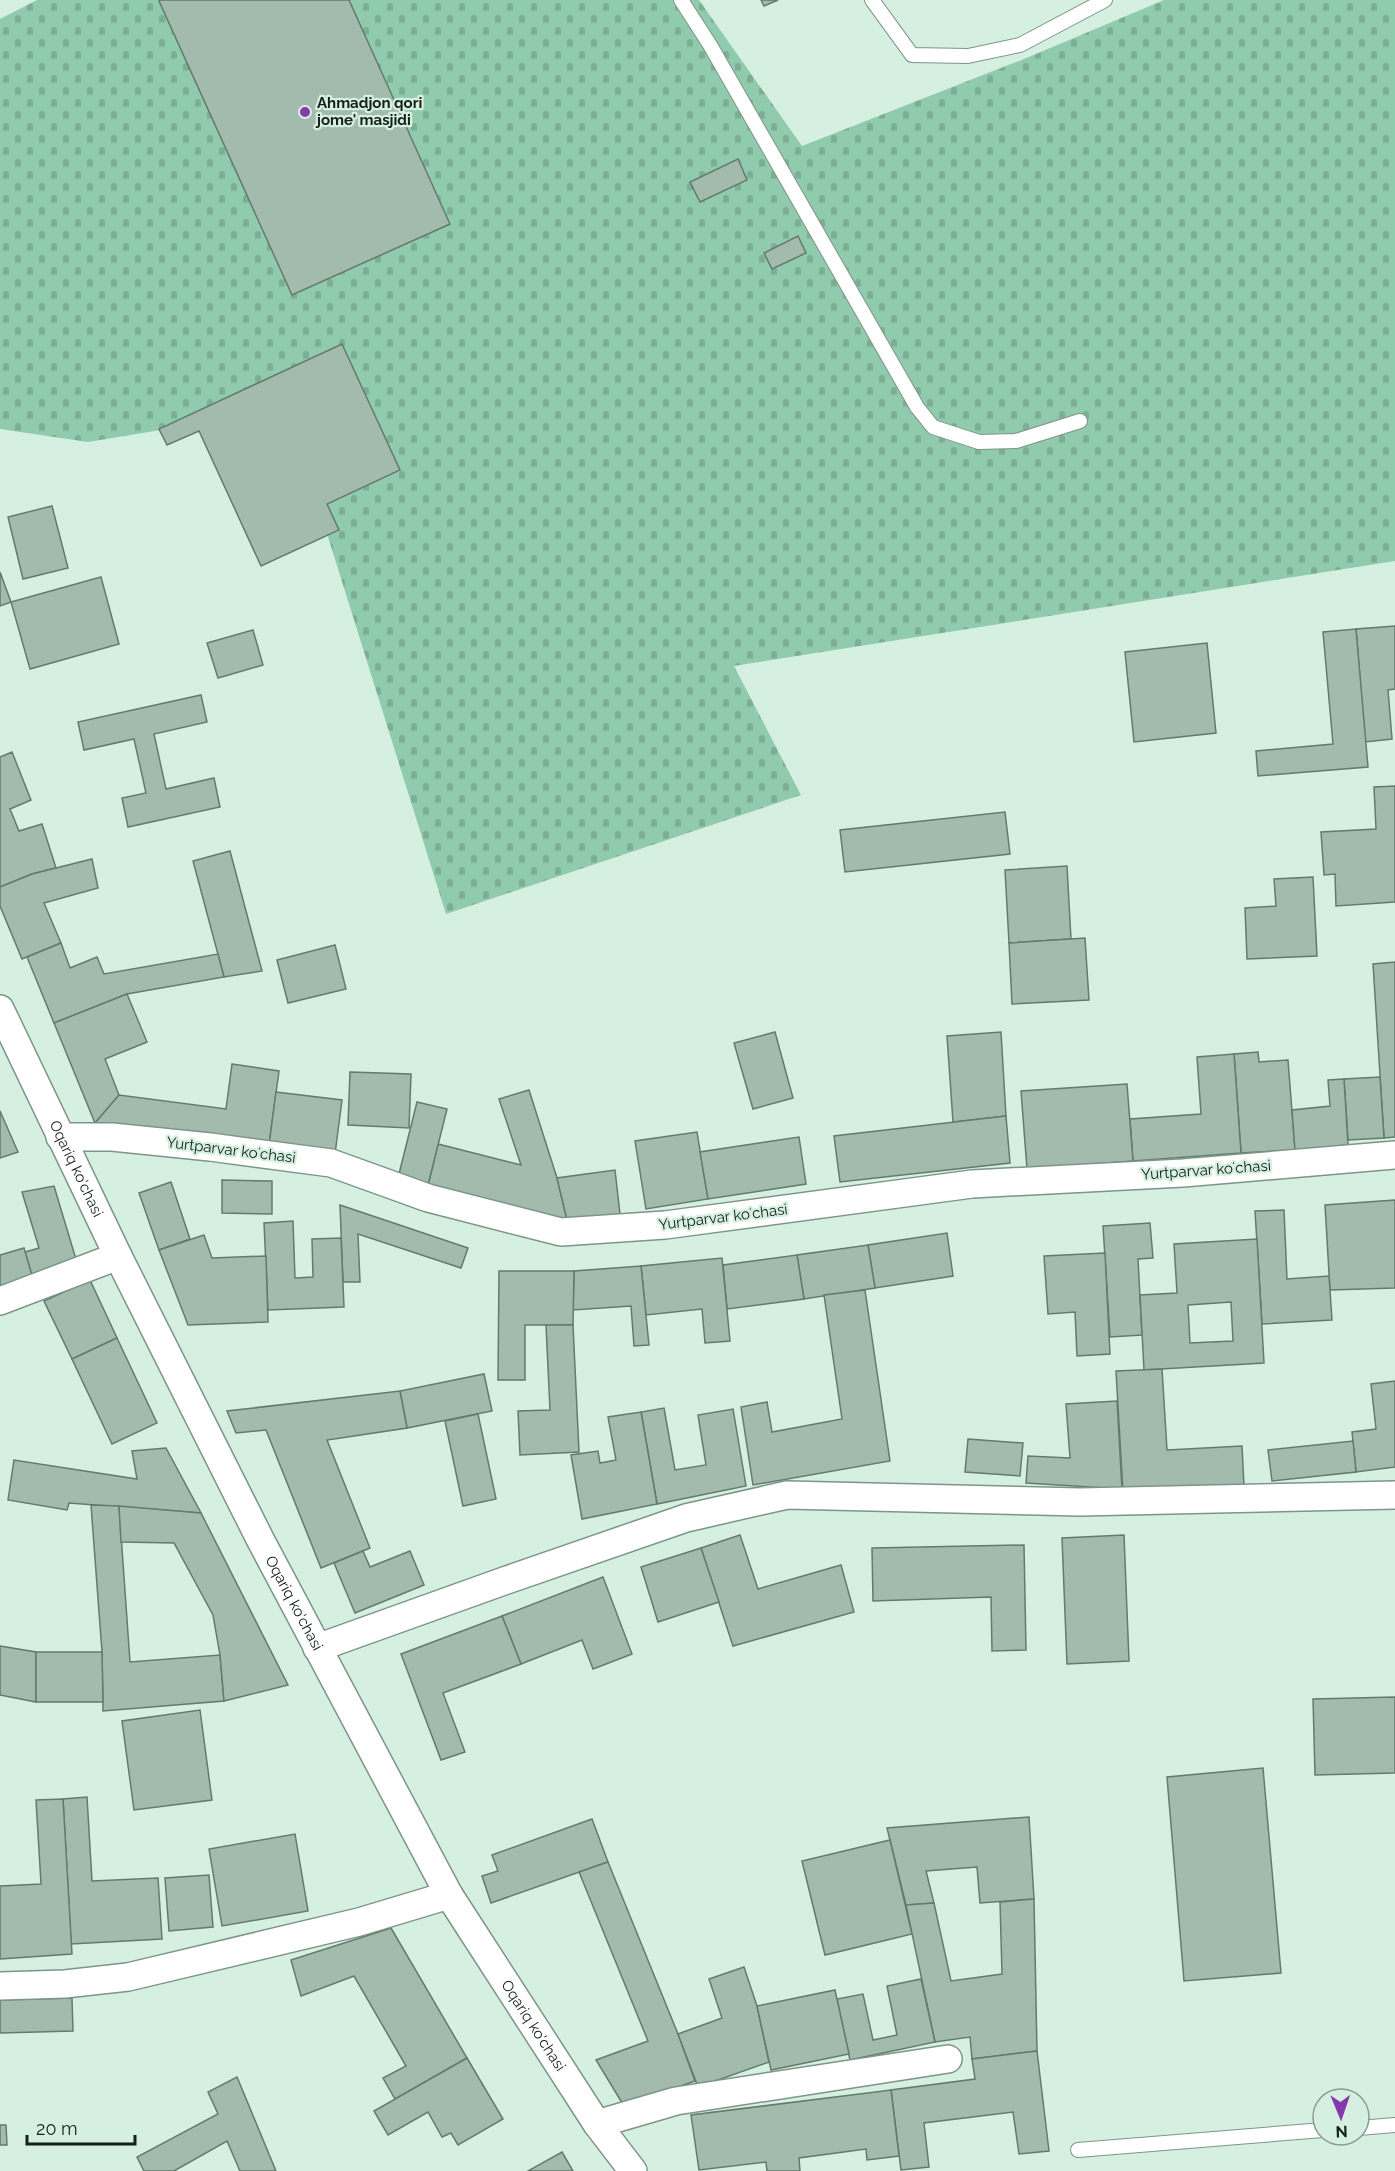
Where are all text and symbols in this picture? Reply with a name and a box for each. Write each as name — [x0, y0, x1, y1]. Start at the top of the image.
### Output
place label: Ahmadjon qori jome' masjidi — [315, 94, 422, 129]
marker: Ahmadjon qori jome' masjidi — [298, 105, 312, 119]
street label: Oqariq ko'chasi — [46, 1118, 107, 1220]
street label: Yurtparvar koʻchasi — [165, 1133, 297, 1167]
street label: Yurtparvar koʻchasi — [1141, 1156, 1271, 1184]
street label: Yurtparvar koʻchasi — [657, 1200, 789, 1234]
street label: Oqariq ko'chasi — [262, 1553, 327, 1654]
street label: Oqariq ko'chasi — [497, 1977, 569, 2075]
north arrow — [1311, 2087, 1371, 2147]
scale bar — [27, 2108, 135, 2146]
text: 20 m — [36, 2118, 78, 2139]
text: N — [1335, 2122, 1348, 2141]

